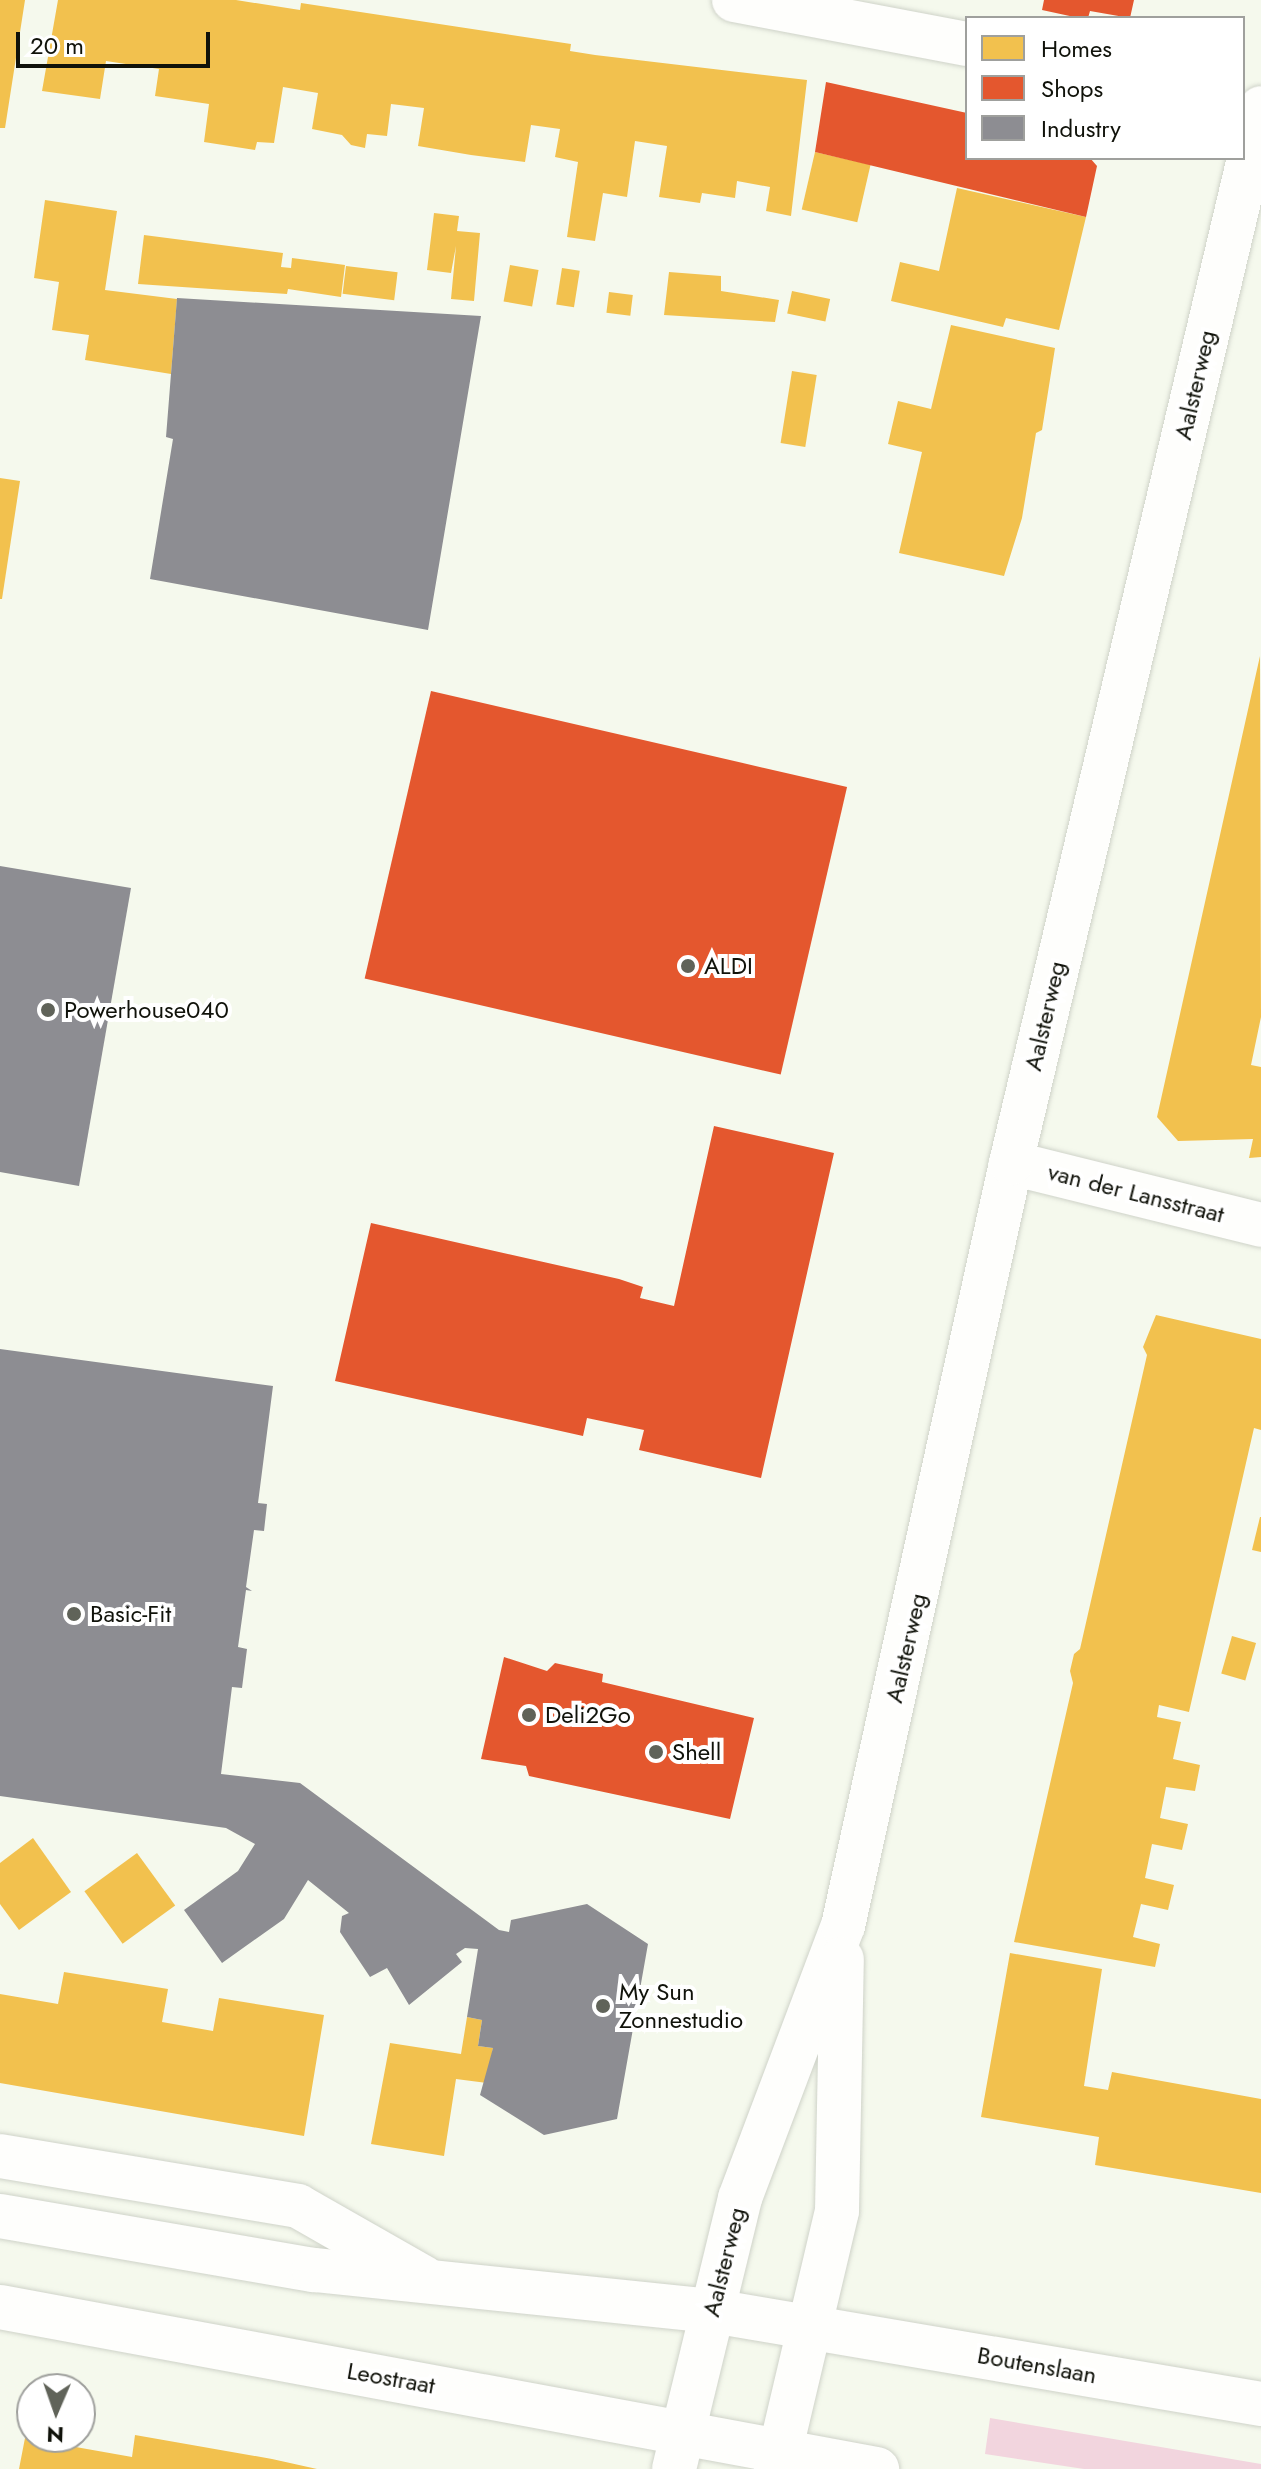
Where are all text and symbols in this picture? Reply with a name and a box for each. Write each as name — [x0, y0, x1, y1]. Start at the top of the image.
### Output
scale bar — [20, 16, 214, 66]
legend — [965, 16, 1245, 160]
text: 20 m — [30, 28, 84, 63]
text: Homes — [1041, 31, 1112, 66]
text: Shops — [1041, 71, 1103, 106]
text: Industry — [1041, 111, 1121, 146]
street label: Aalsterweg — [1168, 327, 1222, 443]
place label: ALDI — [704, 952, 753, 980]
marker: ALDI — [679, 957, 697, 975]
street label: Aalsterweg — [1018, 958, 1072, 1074]
place label: Powerhouse040 — [64, 996, 229, 1024]
marker: Powerhouse040 — [39, 1001, 57, 1019]
street label: van der Lansstraat — [1045, 1157, 1227, 1229]
street label: Aalsterweg — [879, 1590, 933, 1706]
place label: Basic-Fit — [90, 1600, 171, 1628]
marker: Basic-Fit — [65, 1605, 83, 1623]
place label: Deli2Go — [545, 1701, 631, 1729]
marker: Deli2Go — [520, 1706, 538, 1724]
place label: Shell — [672, 1738, 721, 1766]
marker: Shell — [647, 1743, 665, 1761]
place label: My Sun Zonnestudio — [619, 1978, 743, 2034]
marker: My Sun Zonnestudio — [594, 1997, 612, 2015]
street label: Aalsterweg — [697, 2204, 751, 2320]
street label: Boutenslaan — [975, 2340, 1099, 2390]
street label: Leostraat — [345, 2356, 437, 2400]
north arrow — [16, 2373, 96, 2453]
text: N — [46, 2419, 65, 2451]

